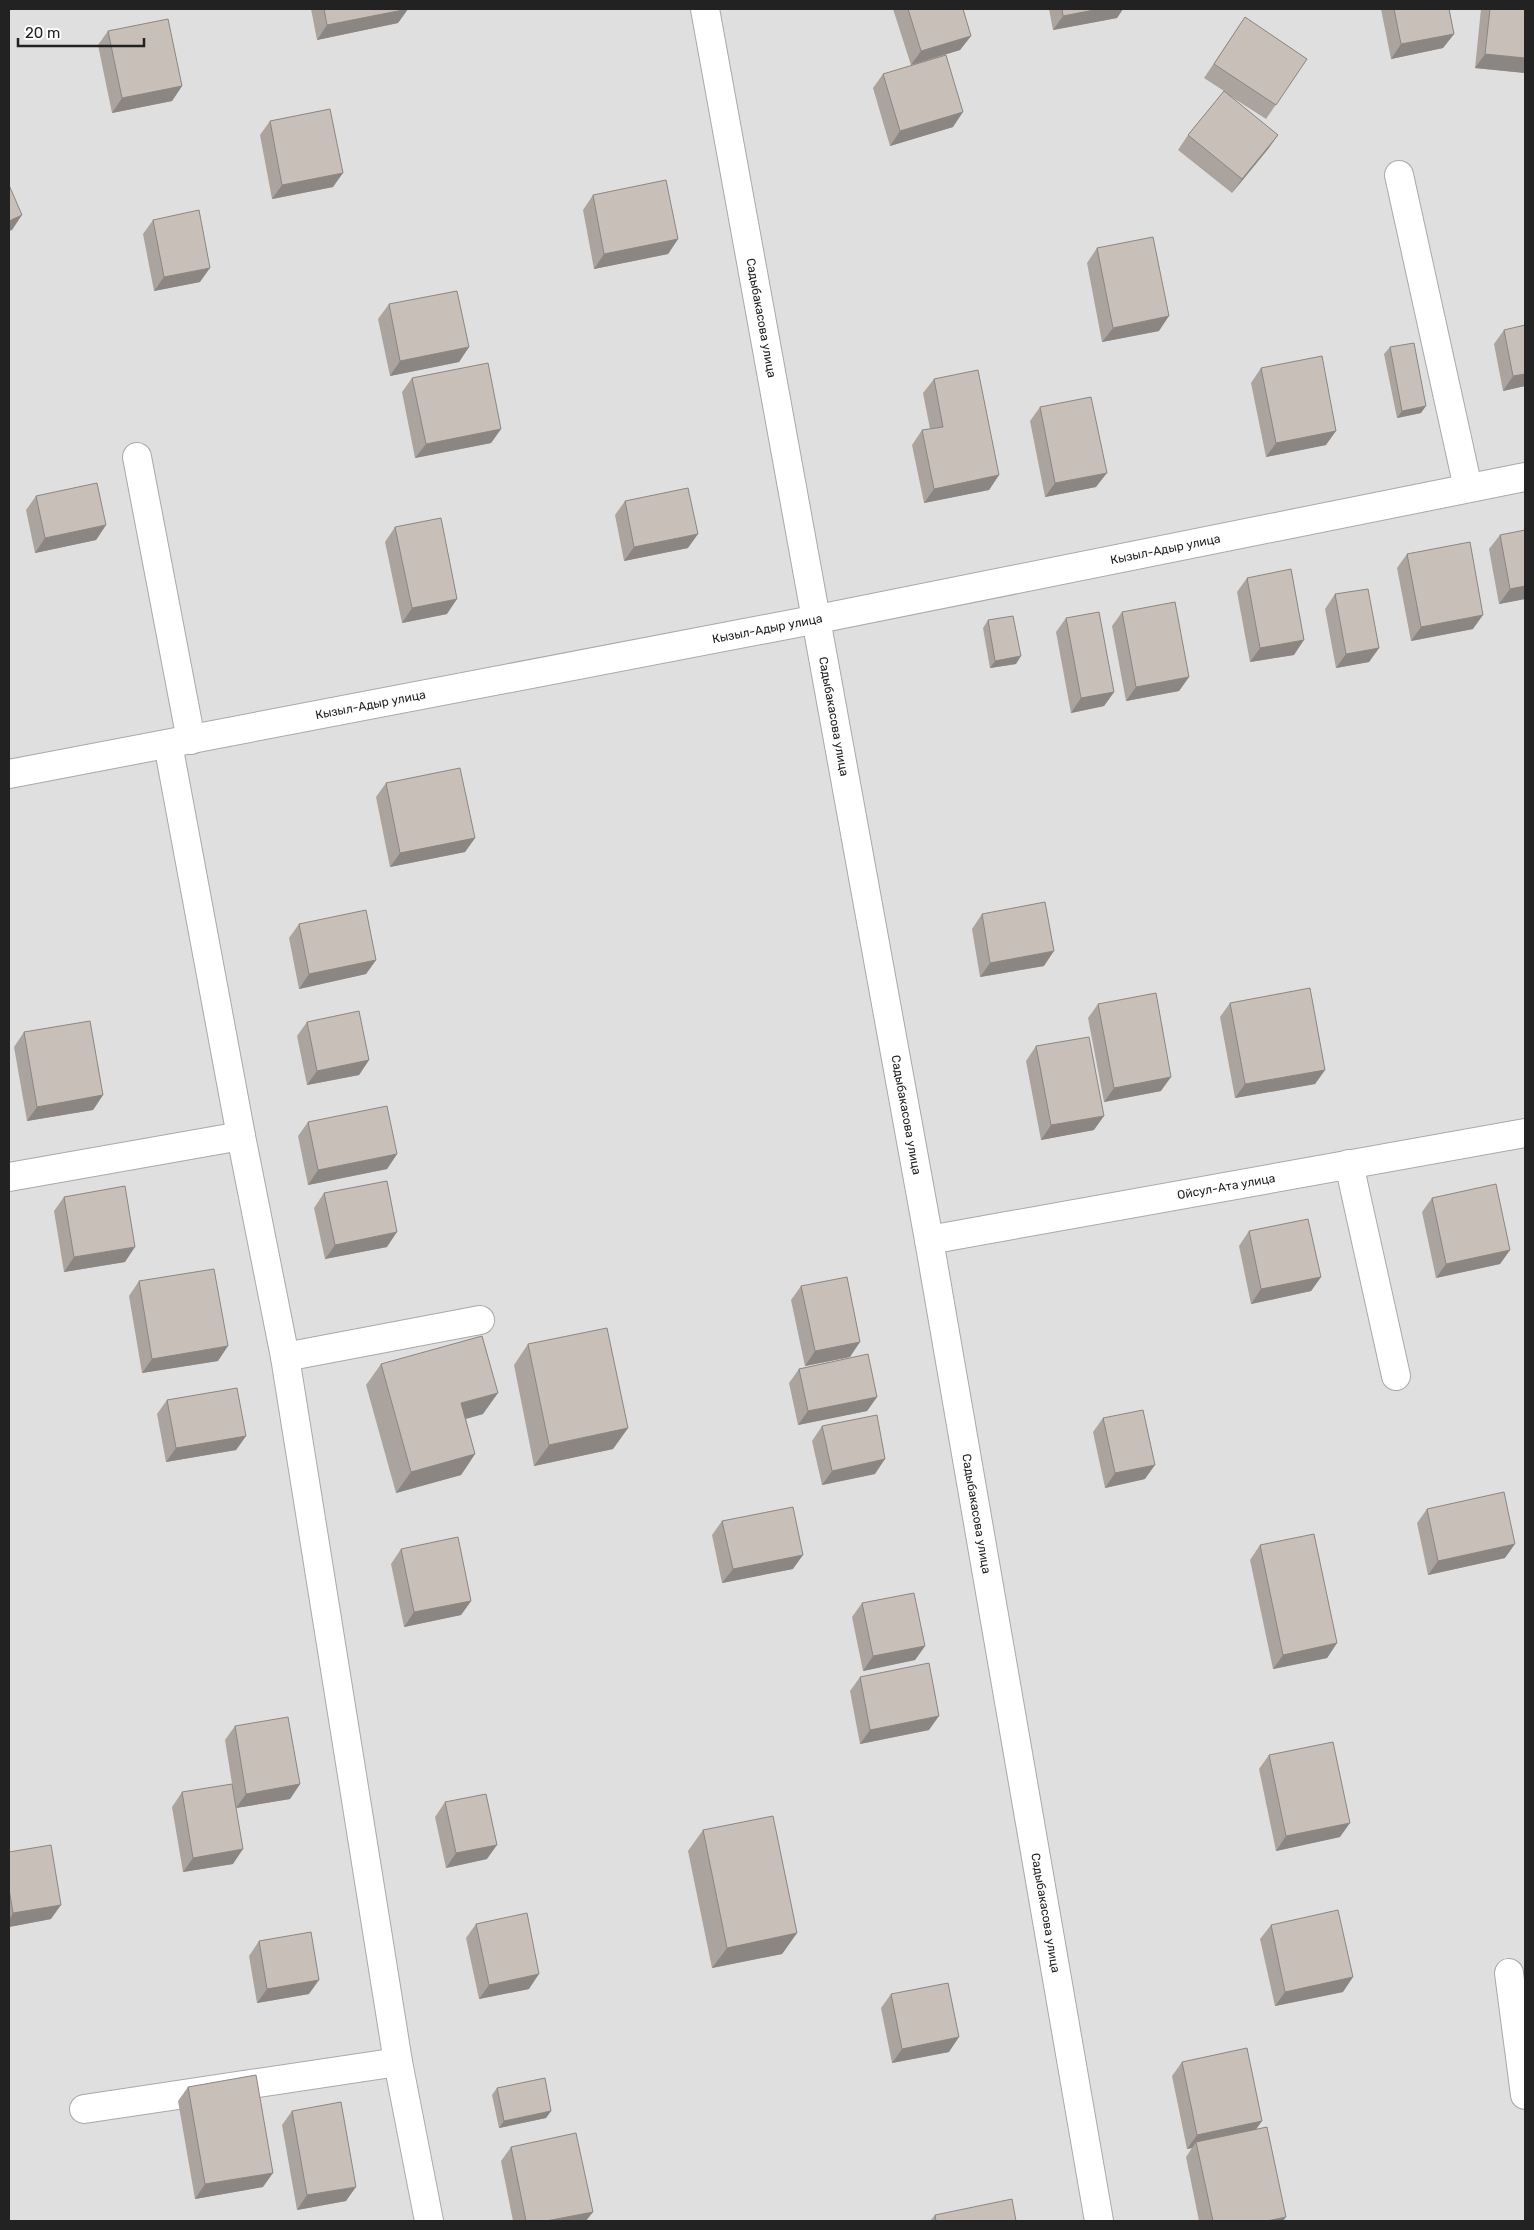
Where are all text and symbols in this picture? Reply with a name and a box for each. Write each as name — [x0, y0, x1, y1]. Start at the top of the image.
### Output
scale bar — [18, 15, 144, 47]
text: 20 m — [25, 24, 60, 42]
street label: Садыбакасова улица — [743, 257, 779, 379]
street label: Кызыл-Адыр улица — [1109, 531, 1222, 567]
street label: Кызыл-Адыр улица — [711, 611, 824, 646]
street label: Садыбакасова улица — [816, 655, 851, 777]
street label: Кызыл-Адыр улица — [314, 687, 427, 722]
street label: Садыбакасова улица — [888, 1054, 924, 1176]
street label: Ойсул-Ата улица — [1176, 1171, 1276, 1202]
street label: Садыбакасова улица — [959, 1453, 994, 1575]
street label: Садыбакасова улица — [1028, 1852, 1063, 1974]

